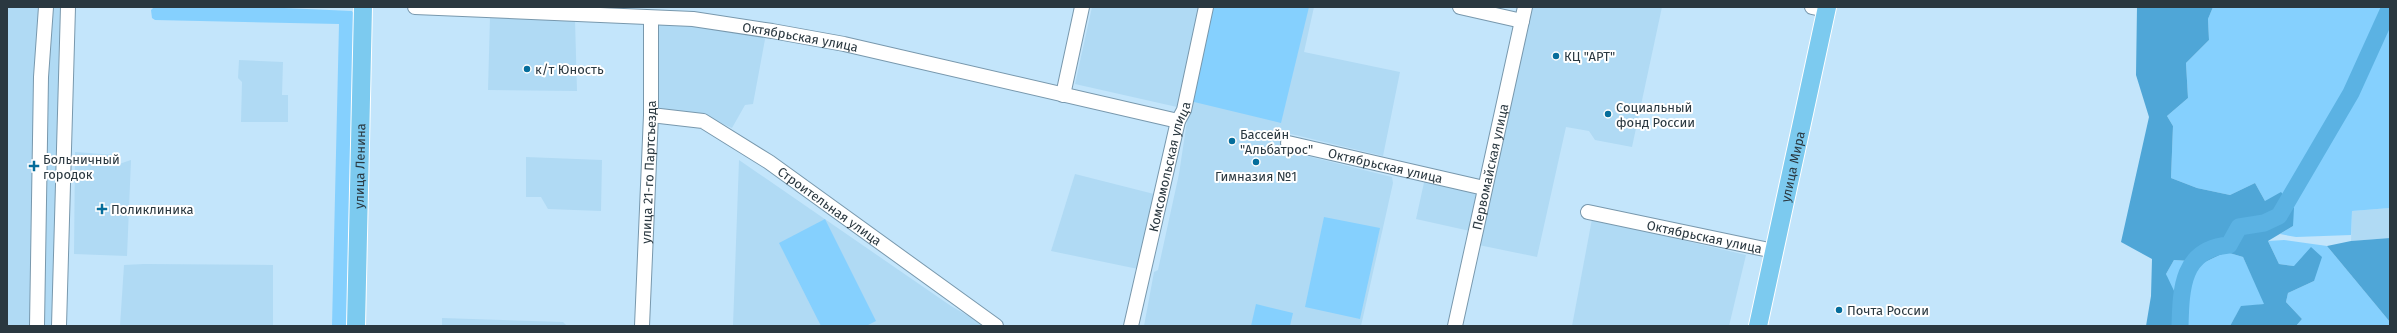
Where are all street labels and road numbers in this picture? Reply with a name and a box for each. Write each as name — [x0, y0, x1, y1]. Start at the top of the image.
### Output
street label: Октябрьская улица — [741, 19, 860, 55]
street label: Комсомольская улица — [1145, 100, 1193, 233]
street label: улица 21-го Партсъезда — [638, 101, 659, 244]
street label: Первомайская улица — [1469, 102, 1511, 231]
street label: улица Ленина — [351, 123, 368, 209]
street label: улица Мира — [1777, 130, 1807, 204]
street label: Октябрьская улица — [1327, 145, 1444, 186]
street label: Строительная улица — [775, 163, 884, 248]
street label: Октябрьская улица — [1646, 217, 1763, 256]

